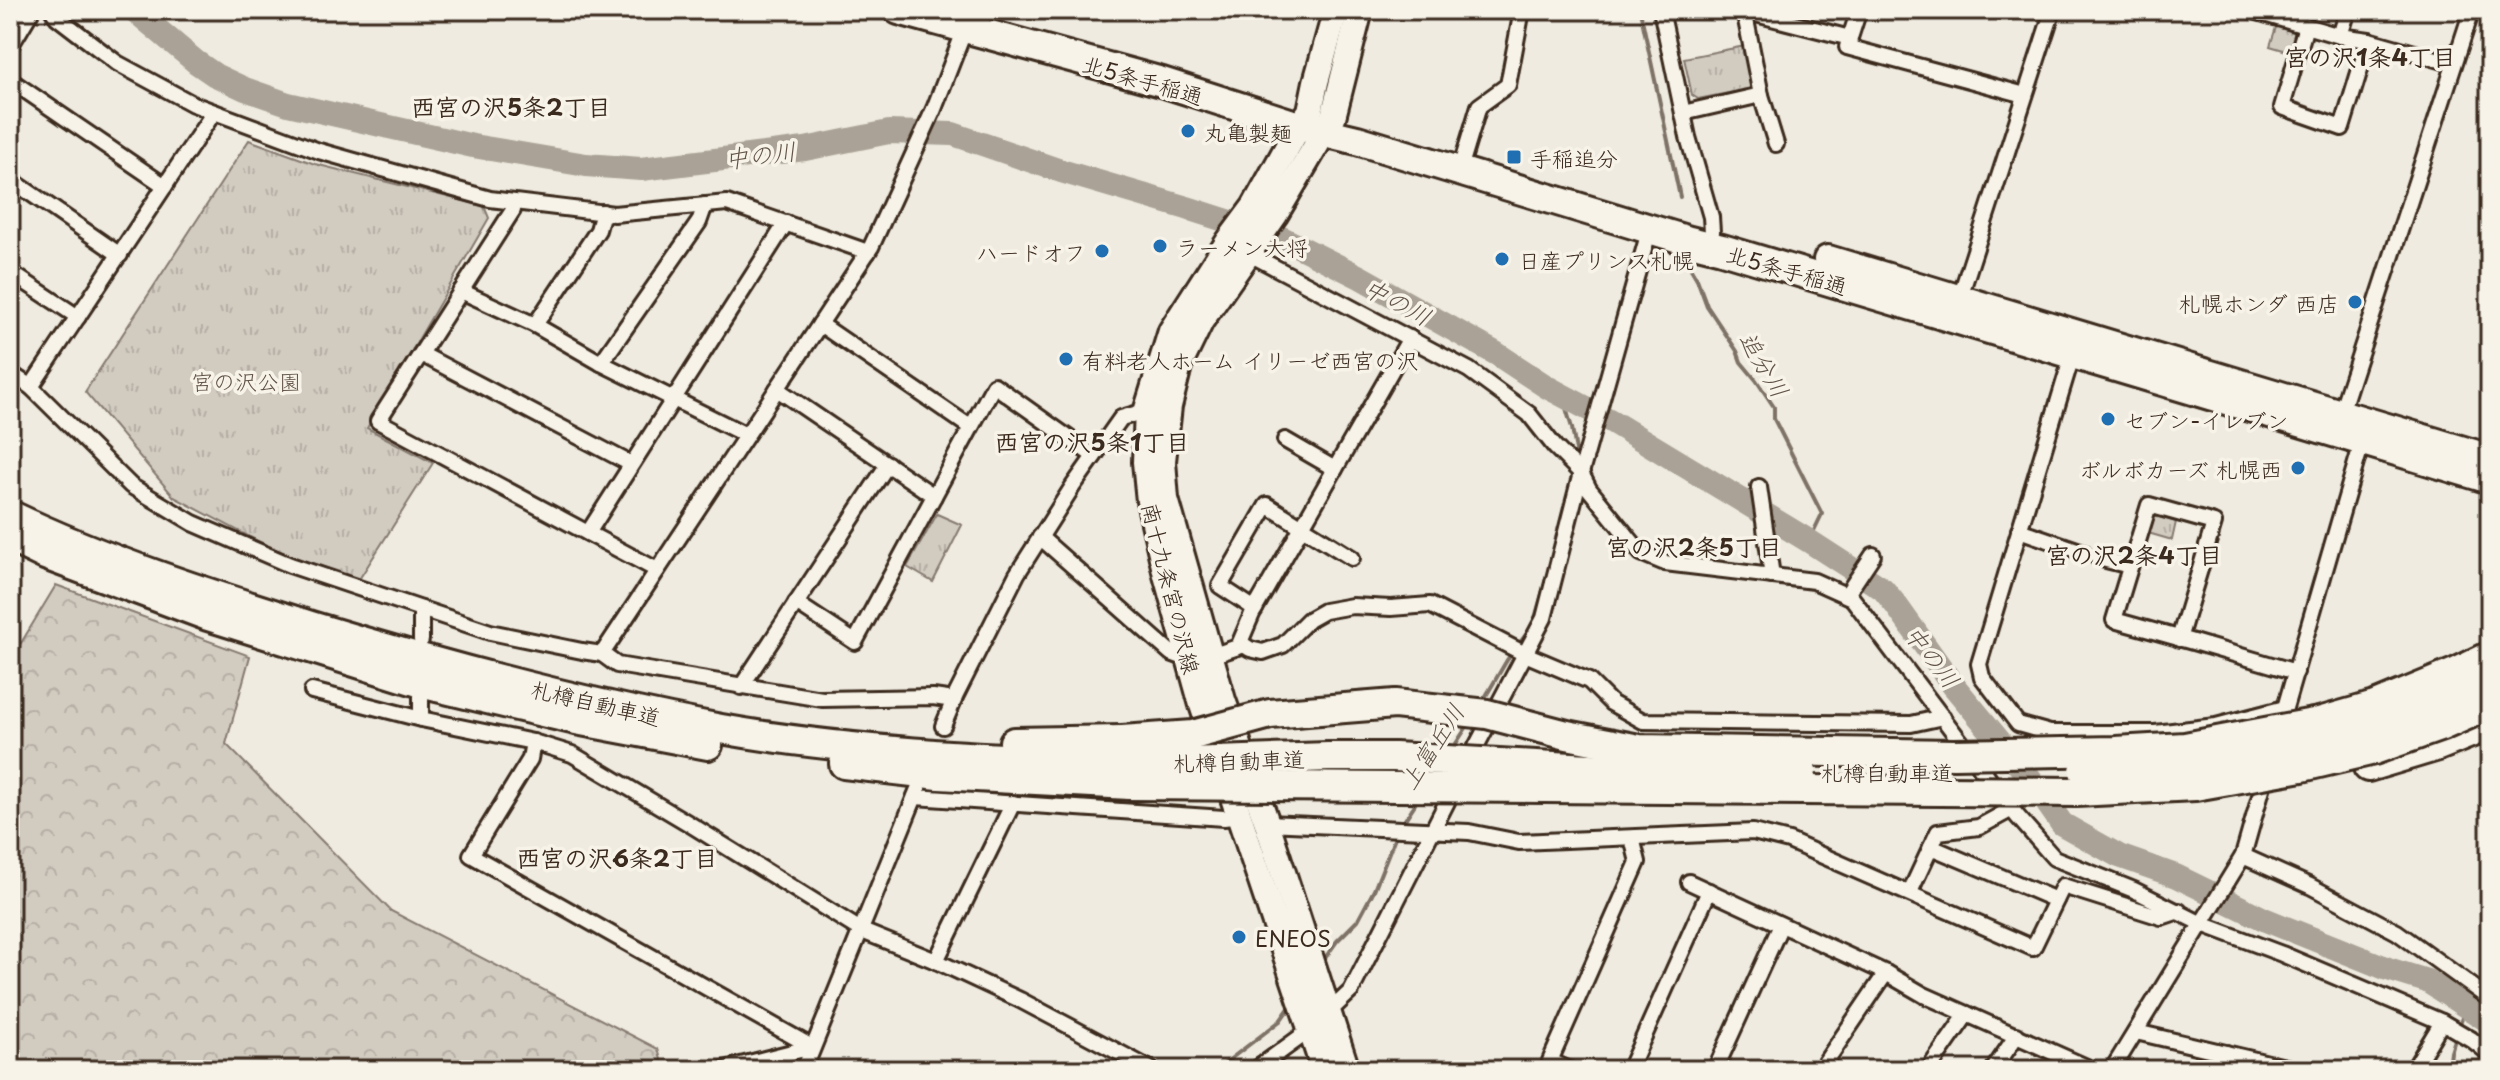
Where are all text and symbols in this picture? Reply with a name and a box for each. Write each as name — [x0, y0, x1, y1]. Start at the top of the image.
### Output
district label: 宮の沢1条4丁目 — [2284, 38, 2456, 74]
street label: 北5条手稲通 — [1079, 46, 1207, 112]
district label: 西宮の沢5条2丁目 — [411, 88, 611, 124]
place label: 丸亀製麺 — [1204, 115, 1292, 148]
marker: 丸亀製麺 — [1179, 122, 1197, 140]
water label: 中の川 — [722, 132, 798, 176]
place label: 手稲追分 — [1530, 141, 1618, 174]
marker: 手稲追分 — [1505, 148, 1523, 166]
place label: ラーメン大将 — [1176, 230, 1308, 263]
place label: ハードオフ — [976, 235, 1086, 268]
street label: 北5条手稲通 — [1723, 236, 1851, 302]
marker: ラーメン大将 — [1151, 237, 1169, 255]
marker: ハードオフ — [1093, 242, 1111, 260]
place label: 日産プリンス札幌 — [1518, 243, 1694, 276]
marker: 日産プリンス札幌 — [1493, 250, 1511, 268]
water label: 中の川 — [1358, 268, 1438, 334]
place label: 札幌ホンダ 西店 — [2179, 286, 2339, 319]
marker: 札幌ホンダ 西店 — [2346, 293, 2364, 311]
water label: 追分川 — [1731, 324, 1799, 404]
place label: 有料老人ホーム イリーゼ西宮の沢 — [1082, 343, 1418, 376]
marker: 有料老人ホーム イリーゼ西宮の沢 — [1057, 350, 1075, 368]
park label: 宮の沢公園 — [191, 364, 301, 397]
place label: セブン-イレブン — [2124, 403, 2289, 436]
marker: セブン-イレブン — [2099, 410, 2117, 428]
district label: 西宮の沢5条1丁目 — [995, 423, 1189, 459]
place label: ボルボカーズ 札幌西 — [2079, 452, 2282, 485]
marker: ボルボカーズ 札幌西 — [2289, 459, 2307, 477]
street label: 南十九条宮の沢線 — [1135, 499, 1209, 677]
district label: 宮の沢2条5丁目 — [1606, 528, 1782, 564]
district label: 宮の沢2条4丁目 — [2045, 536, 2223, 572]
water label: 中の川 — [1897, 617, 1969, 695]
street label: 札樽自動車道 — [528, 671, 664, 733]
water label: 上富丘川 — [1390, 696, 1472, 796]
street label: 札樽自動車道 — [1172, 741, 1306, 779]
street label: 札樽自動車道 — [1821, 755, 1953, 788]
district label: 西宮の沢6条2丁目 — [516, 839, 718, 875]
place label: ENEOS — [1255, 921, 1331, 954]
marker: ENEOS — [1230, 928, 1248, 946]

